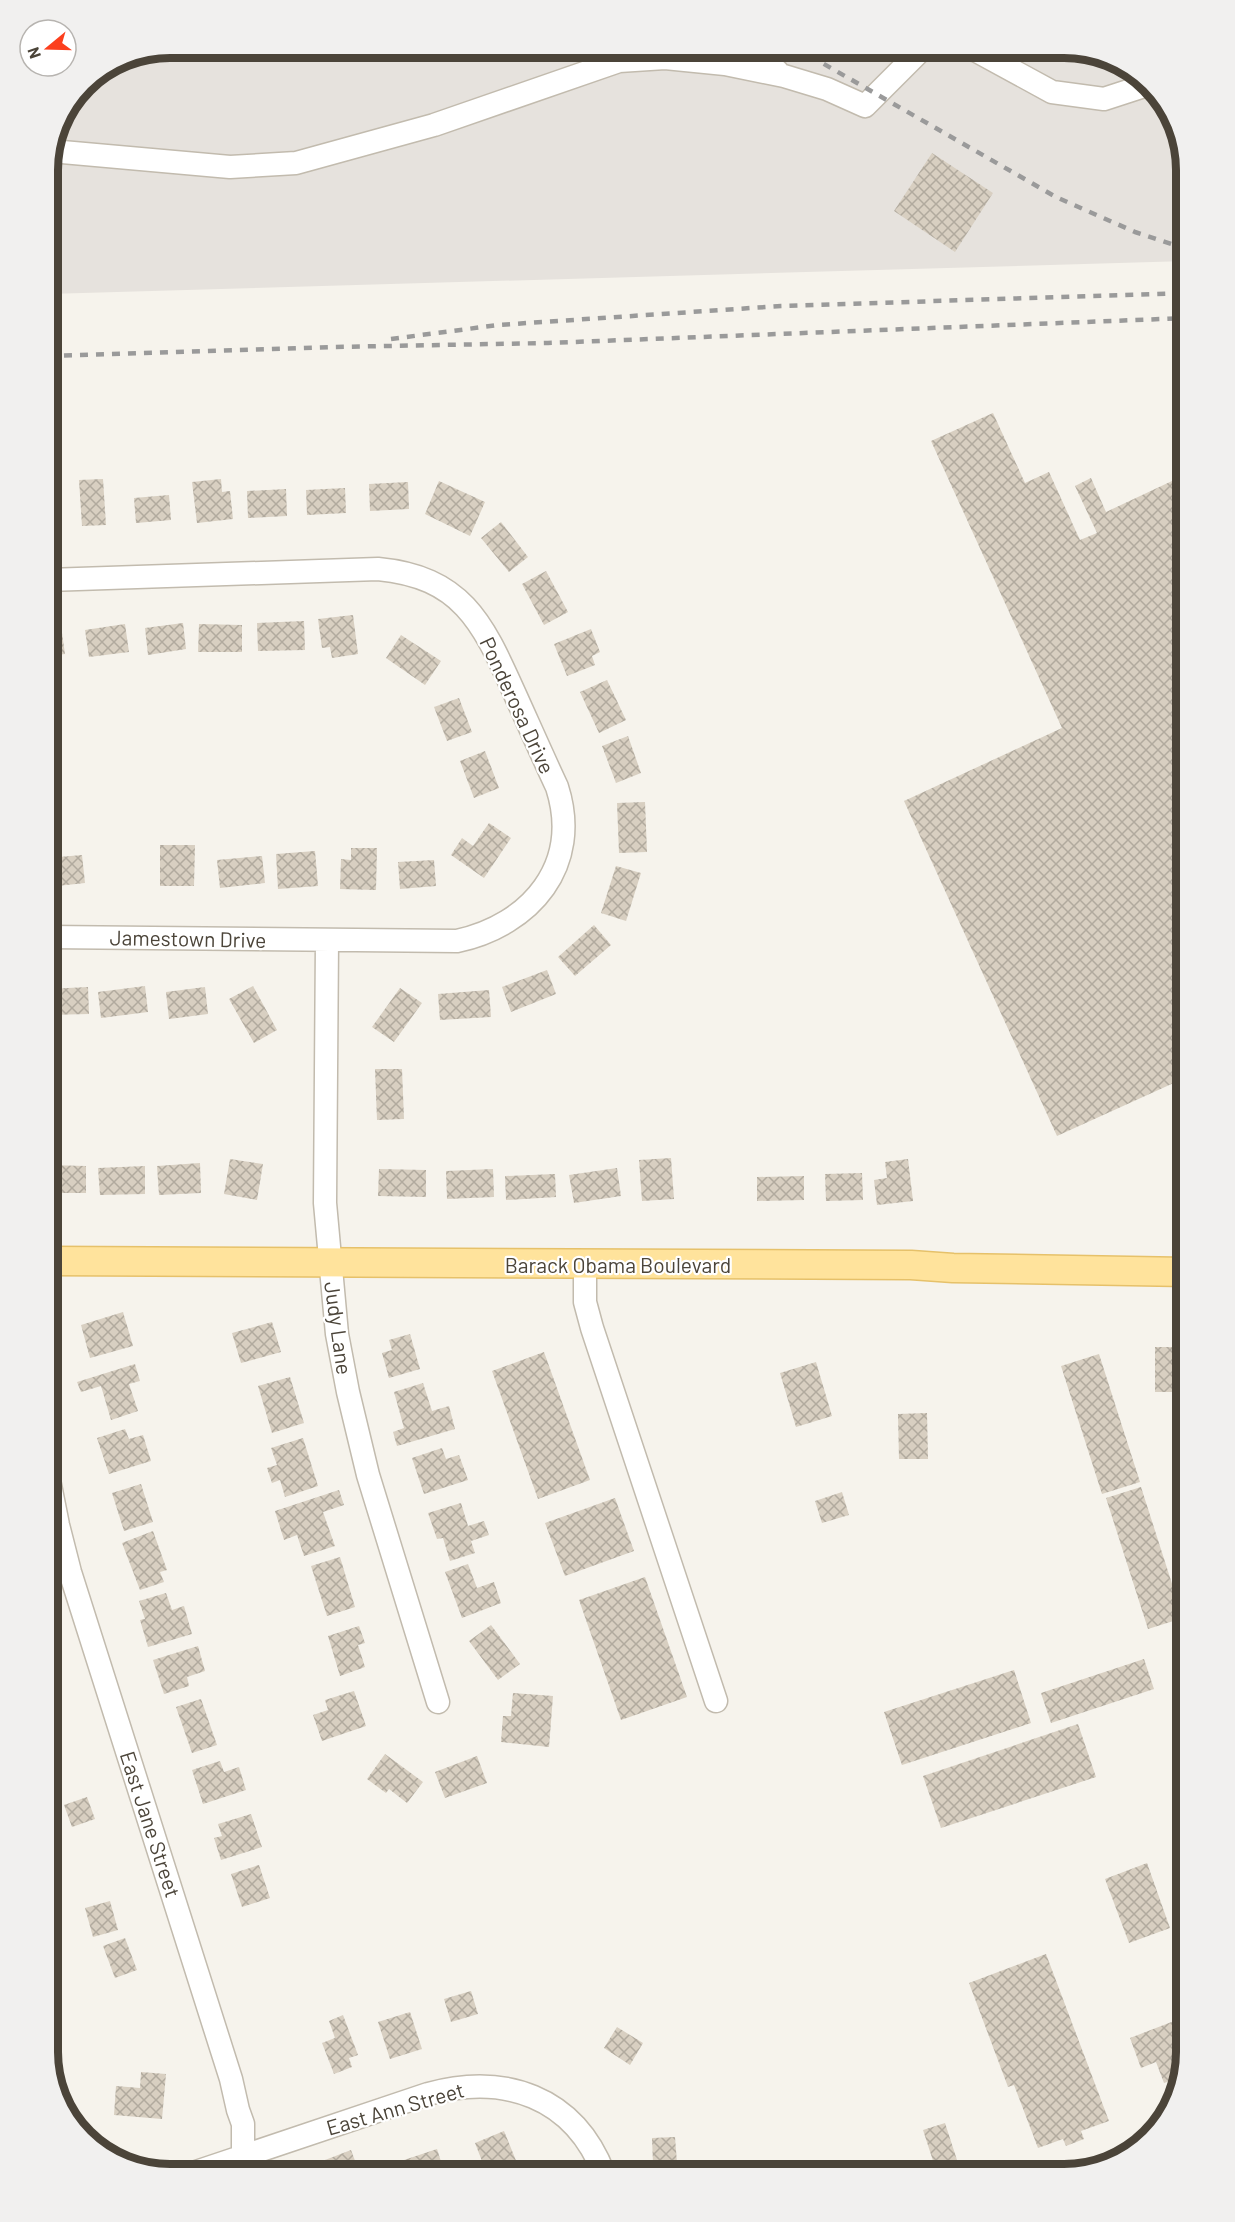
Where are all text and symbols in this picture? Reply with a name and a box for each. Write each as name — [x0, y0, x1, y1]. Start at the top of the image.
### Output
north arrow — [18, 18, 78, 78]
text: N — [23, 45, 44, 61]
street label: Ponderosa Drive — [475, 633, 561, 777]
street label: Jamestown Drive — [109, 924, 267, 952]
street label: Barack Obama Boulevard — [505, 1252, 731, 1277]
street label: Judy Lane — [320, 1280, 358, 1376]
street label: East Jane Street — [116, 1748, 186, 1900]
street label: East Ann Street — [323, 2076, 467, 2140]

